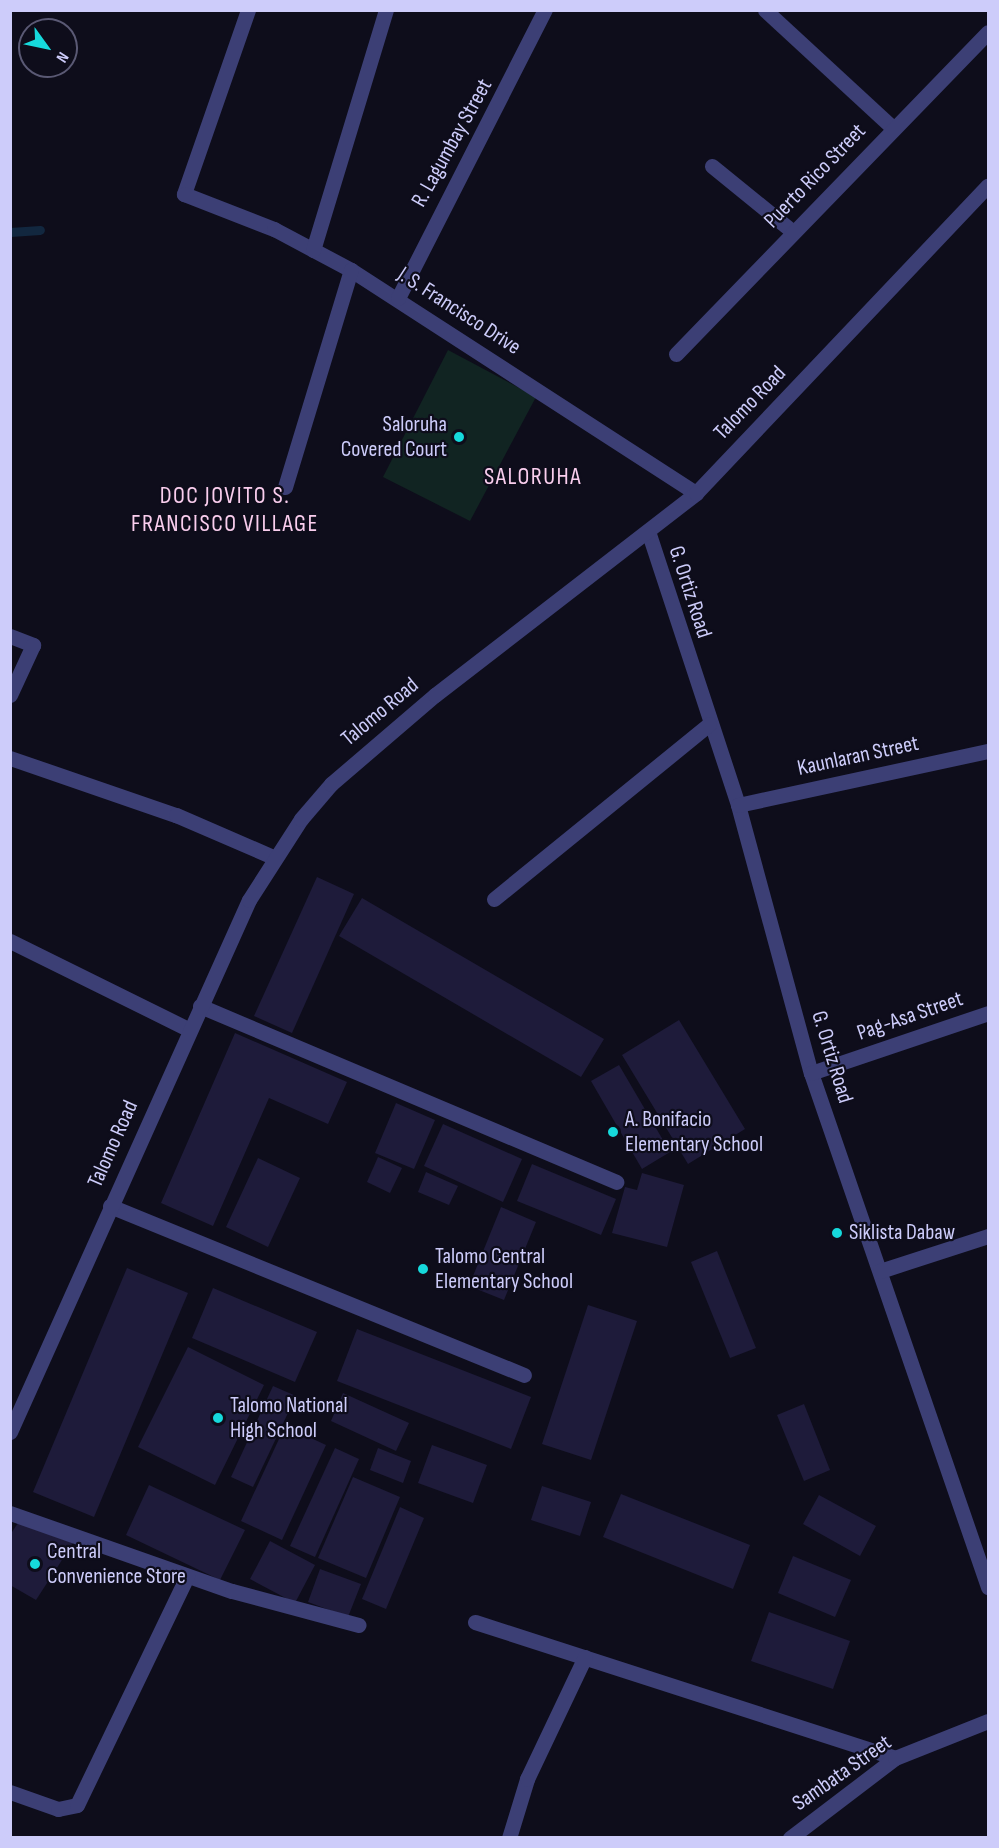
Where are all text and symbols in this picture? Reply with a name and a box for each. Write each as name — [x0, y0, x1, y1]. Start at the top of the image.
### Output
north arrow — [18, 18, 78, 78]
text: N — [52, 48, 72, 66]
street label: R. Lagumbay Street — [406, 74, 498, 212]
street label: Puerto Rico Street — [759, 118, 871, 234]
street label: J. S. Francisco Drive — [392, 261, 526, 361]
street label: Talomo Road — [708, 361, 792, 445]
place label: Saloruha Covered Court — [341, 411, 447, 463]
marker: Saloruha Covered Court — [452, 430, 466, 444]
district label: SALORUHA — [484, 463, 582, 491]
district label: DOC JOVITO S. FRANCISCO VILLAGE — [131, 482, 319, 538]
street label: G. Ortiz Road — [663, 543, 717, 641]
street label: Talomo Road — [336, 672, 424, 752]
street label: Kaunlaran Street — [795, 730, 921, 782]
street label: Pag-Asa Street — [854, 986, 966, 1046]
street label: G. Ortiz Road — [805, 1008, 859, 1106]
street label: Talomo Road — [82, 1096, 144, 1192]
place label: A. Bonifacio Elementary School — [625, 1106, 763, 1158]
marker: A. Bonifacio Elementary School — [606, 1125, 620, 1139]
place label: Siklista Dabaw — [849, 1220, 955, 1246]
marker: Siklista Dabaw — [830, 1226, 844, 1240]
place label: Talomo Central Elementary School — [435, 1243, 573, 1294]
marker: Talomo Central Elementary School — [416, 1262, 430, 1276]
place label: Talomo National High School — [230, 1392, 348, 1444]
marker: Talomo National High School — [211, 1411, 225, 1425]
place label: Central Convenience Store — [47, 1538, 186, 1590]
marker: Central Convenience Store — [28, 1557, 42, 1571]
street label: Sambata Street — [788, 1729, 896, 1817]

